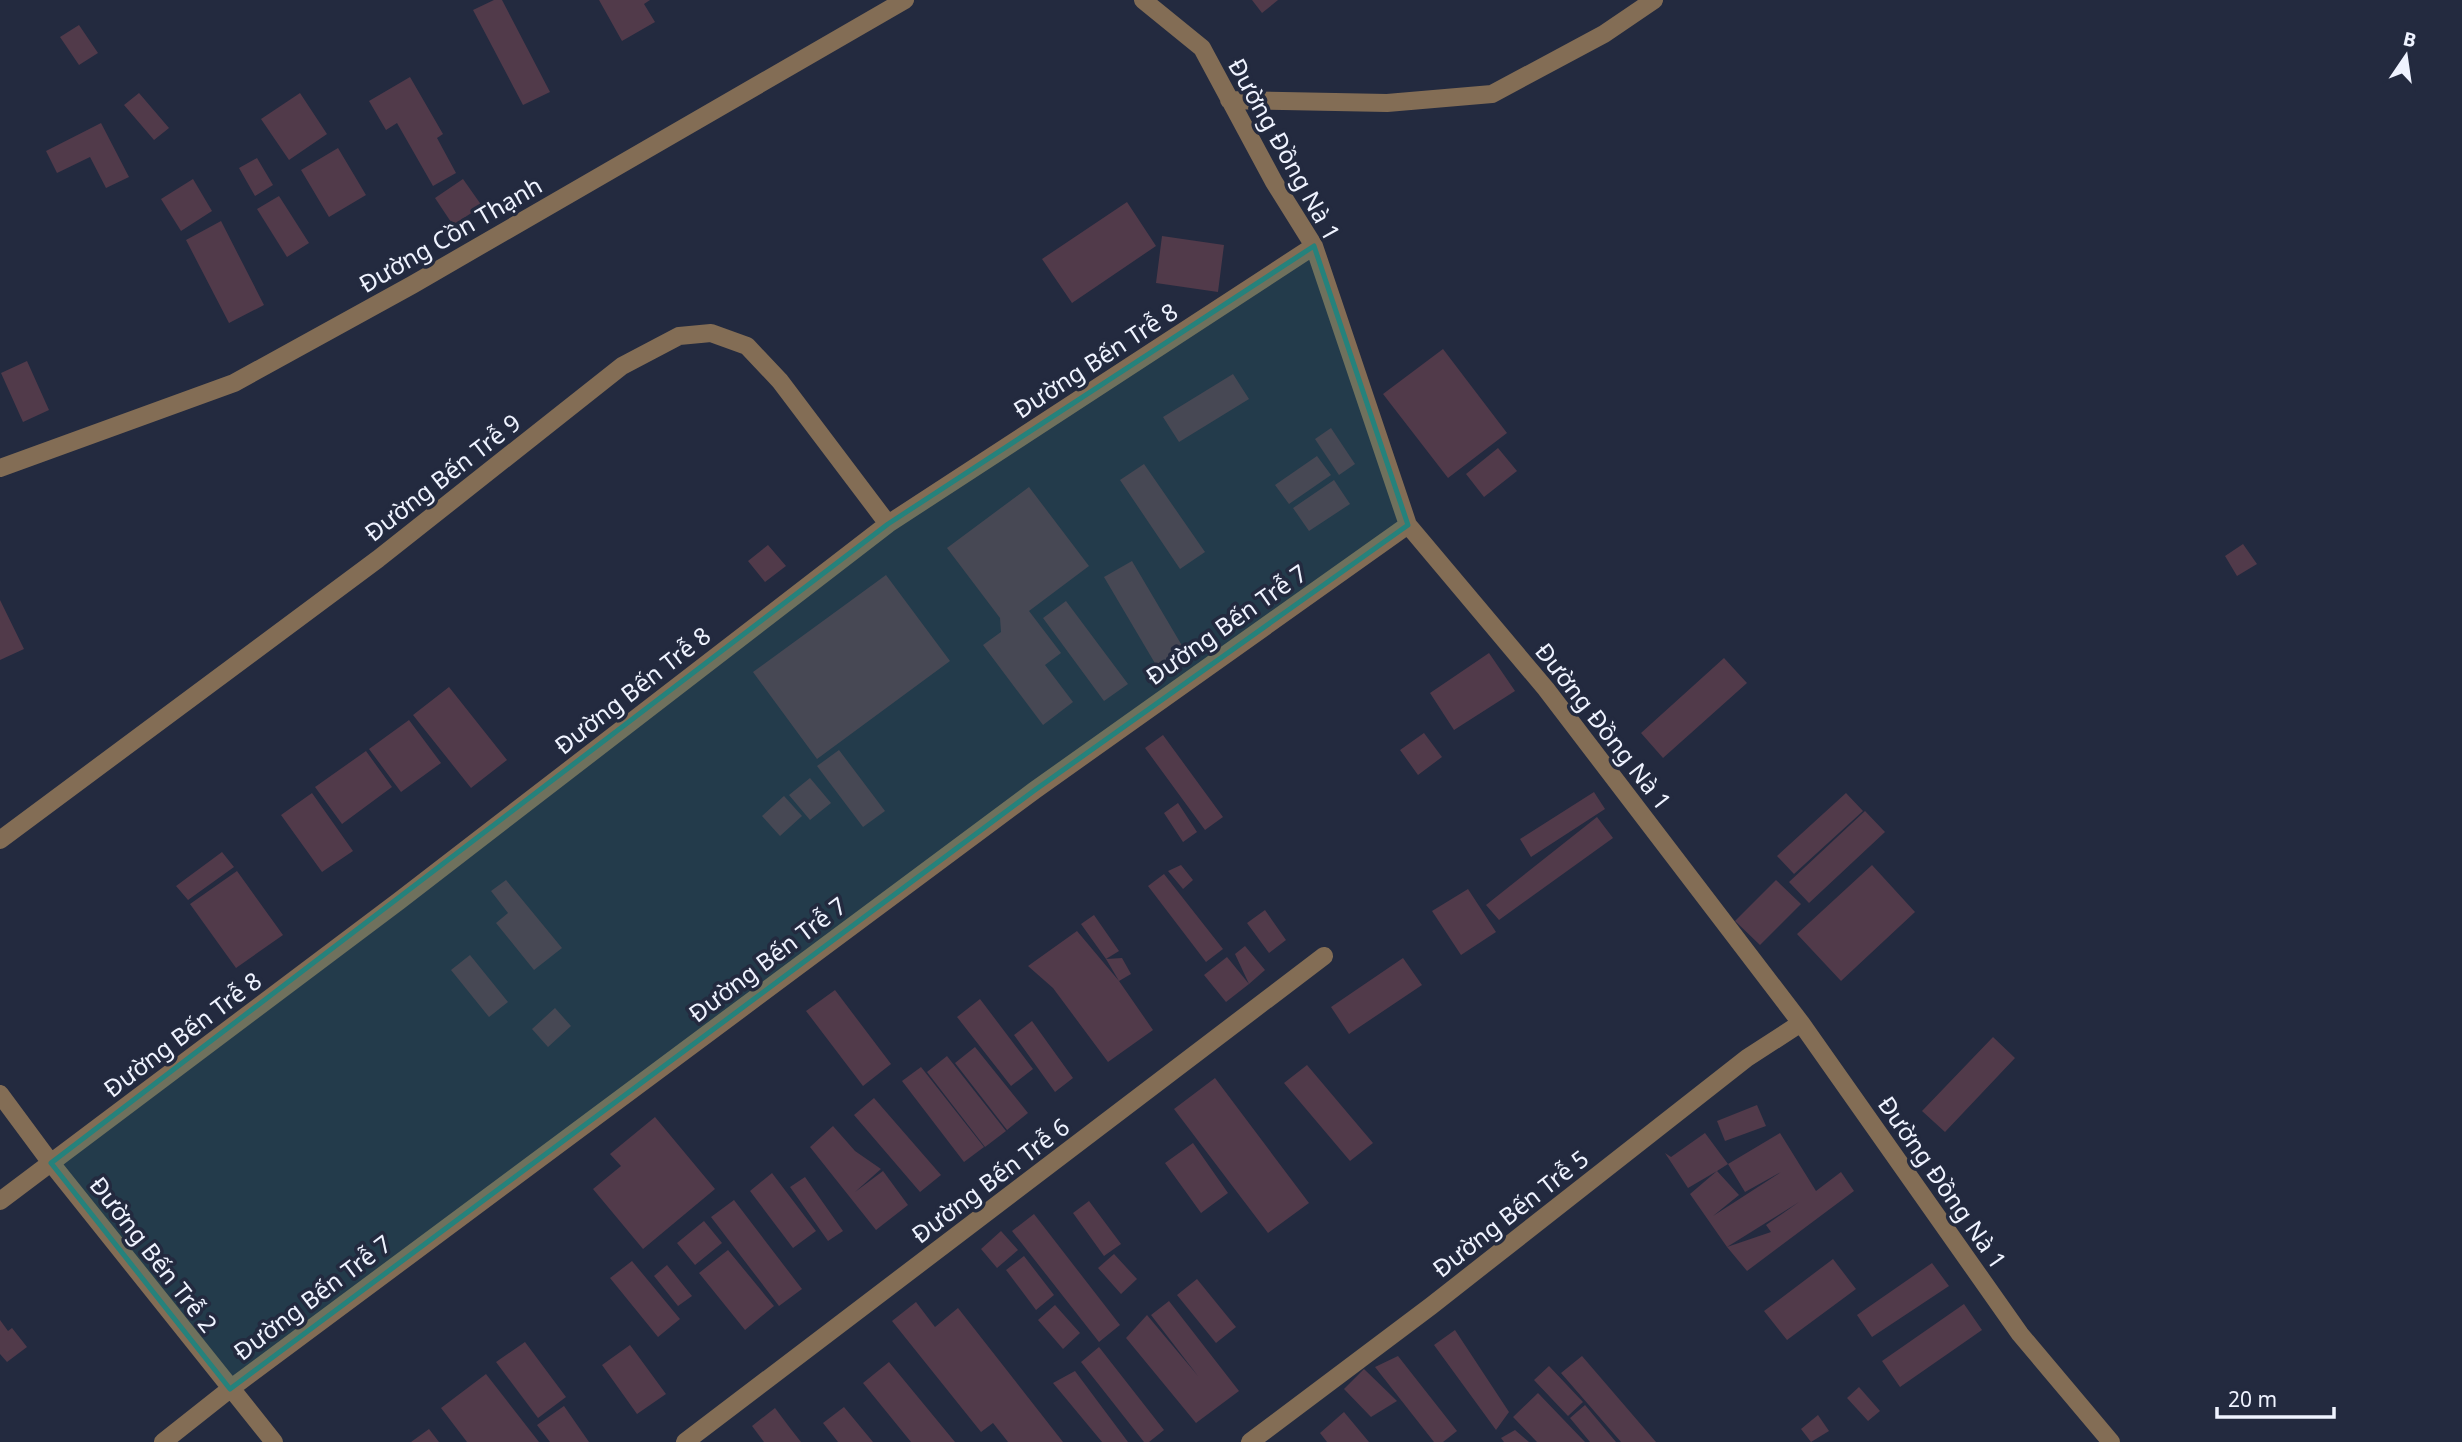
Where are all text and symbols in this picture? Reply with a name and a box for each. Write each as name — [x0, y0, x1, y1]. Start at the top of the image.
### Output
north arrow — [2371, 21, 2441, 91]
text: B — [2401, 25, 2419, 54]
street label: Đường Đồng Nà 1 — [1221, 52, 1349, 246]
street label: Đường Cồn Thạnh — [352, 168, 548, 300]
street label: Đường Bến Trễ 8 — [1007, 295, 1183, 425]
street label: Đường Bến Trễ 9 — [357, 406, 527, 548]
street label: Đường Bến Trễ 7 — [1139, 556, 1313, 692]
street label: Đường Bến Trễ 8 — [547, 619, 717, 761]
street label: Đường Đồng Nà 1 — [1528, 636, 1680, 816]
street label: Đường Bến Trễ 7 — [681, 889, 853, 1029]
street label: Đường Bến Trễ 8 — [96, 964, 268, 1104]
street label: Đường Đồng Nà 1 — [1871, 1089, 2015, 1275]
street label: Đường Bến Trễ 6 — [904, 1110, 1076, 1250]
street label: Đường Bến Trễ 5 — [1425, 1142, 1595, 1284]
street label: Đường Bến Trễ 2 — [83, 1169, 225, 1339]
street label: Đường Bến Trễ 7 — [226, 1227, 398, 1367]
scale bar — [2217, 1376, 2334, 1420]
text: 20 m — [2228, 1385, 2277, 1413]

